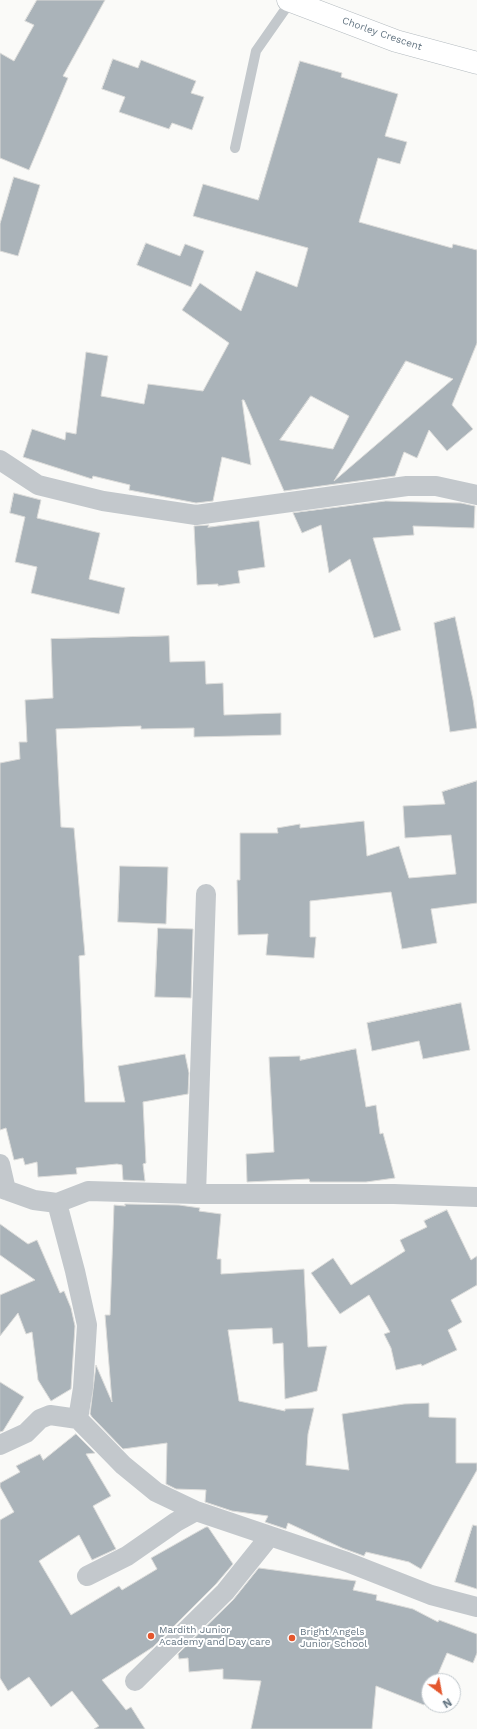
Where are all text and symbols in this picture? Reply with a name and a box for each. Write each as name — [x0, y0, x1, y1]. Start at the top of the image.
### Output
street label: Chorley Crescent — [340, 15, 424, 53]
place label: Mardith Junior Academy and Day care — [159, 1624, 270, 1648]
place label: Bright Angels Junior School — [300, 1626, 367, 1650]
marker: Mardith Junior Academy and Day care — [146, 1631, 156, 1641]
marker: Bright Angels Junior School — [287, 1633, 297, 1643]
north arrow — [421, 1673, 461, 1713]
text: N — [440, 1695, 454, 1710]

